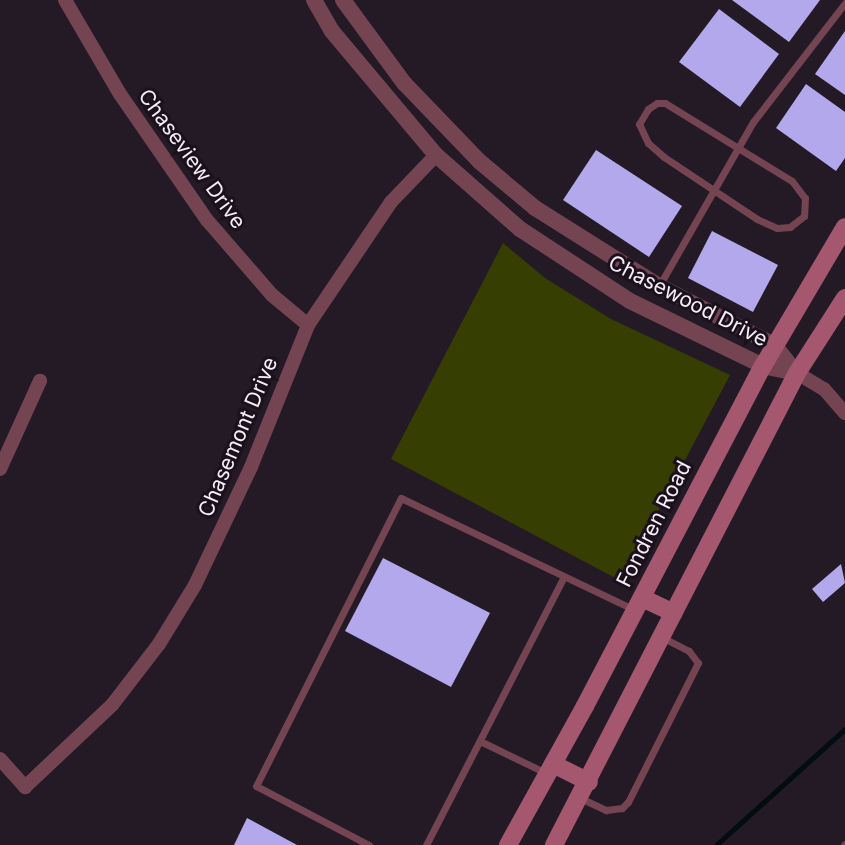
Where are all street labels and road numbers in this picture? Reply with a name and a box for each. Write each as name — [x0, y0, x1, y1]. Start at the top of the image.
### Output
street label: Chaseview Drive — [133, 84, 251, 234]
street label: Chasewood Drive — [604, 250, 772, 352]
street label: Chasemont Drive — [193, 353, 283, 521]
street label: Fondren Road — [611, 457, 697, 591]

